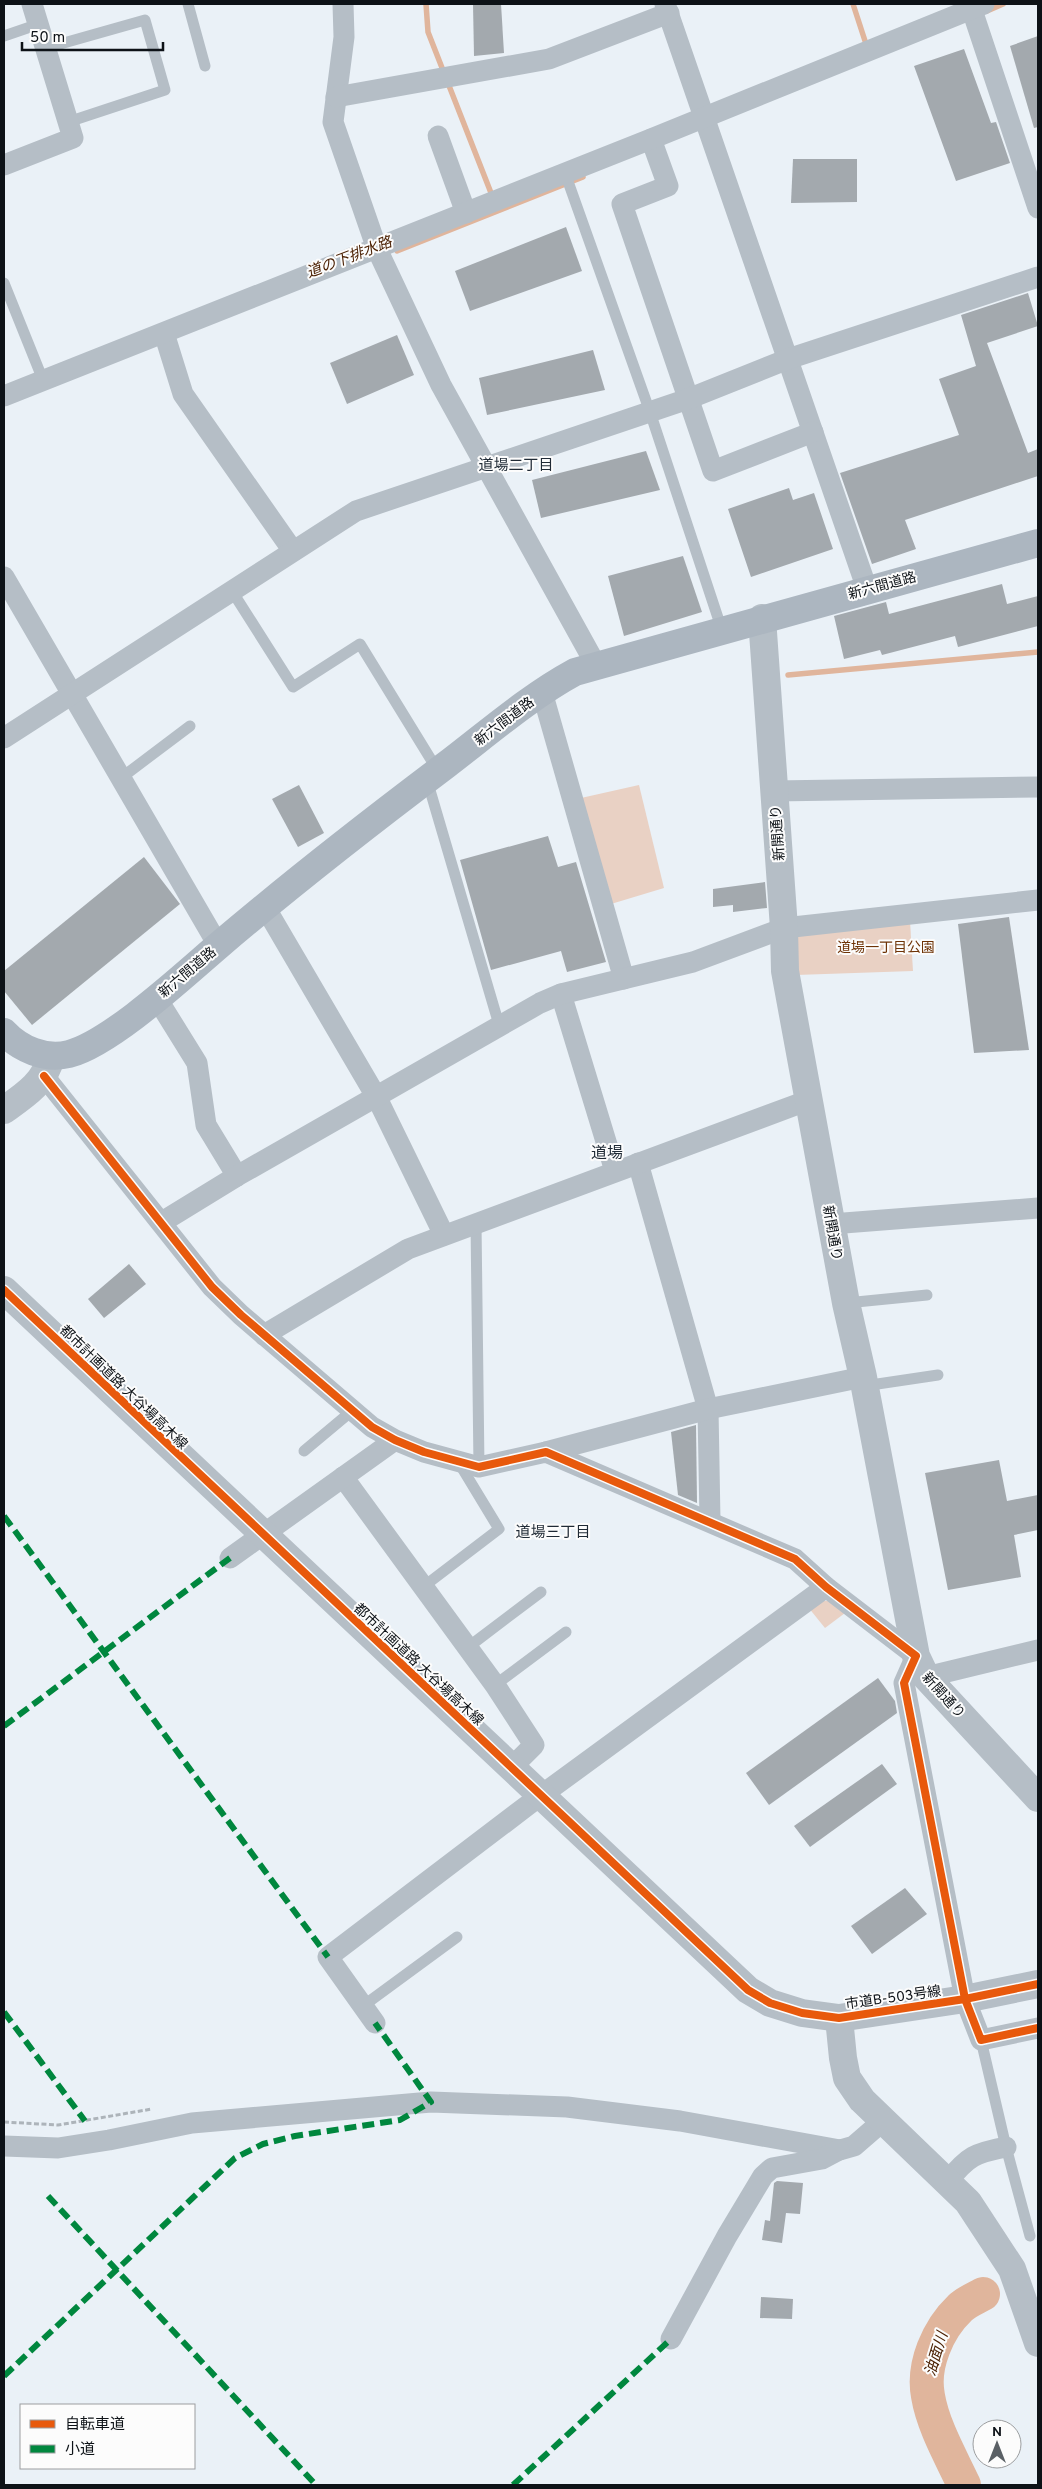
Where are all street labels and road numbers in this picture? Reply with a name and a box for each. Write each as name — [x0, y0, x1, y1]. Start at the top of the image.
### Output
street label: 新六間道路 — [846, 569, 918, 604]
street label: 新六間道路 — [472, 694, 538, 750]
street label: 新開通り — [768, 804, 789, 861]
street label: 新六間道路 — [156, 944, 220, 1002]
street label: 新開通り — [818, 1204, 845, 1262]
street label: 都市計画道路 大谷場高木線 — [55, 1322, 190, 1454]
street label: 都市計画道路 大谷場高木線 — [350, 1600, 486, 1730]
street label: 新開通り — [918, 1670, 968, 1722]
street label: 市道B-503号線 — [844, 1983, 942, 2014]

